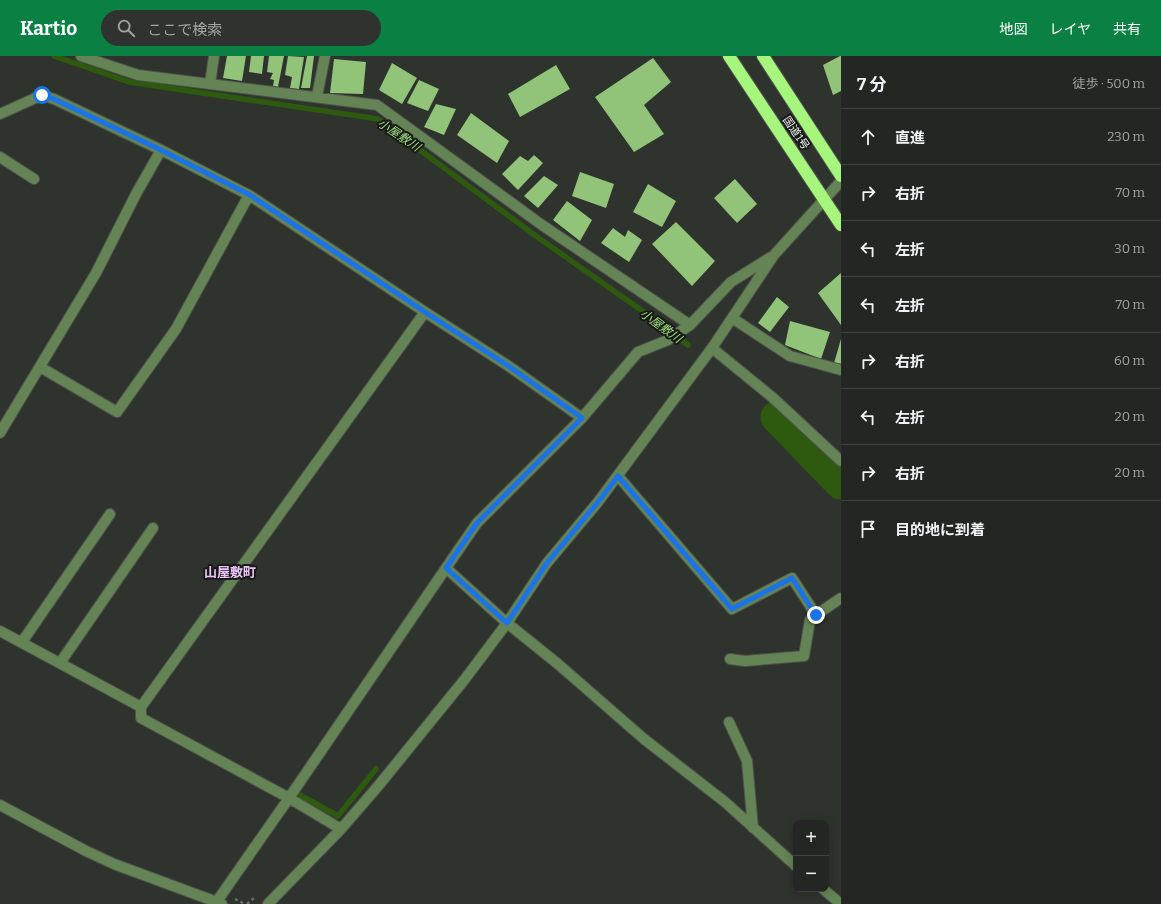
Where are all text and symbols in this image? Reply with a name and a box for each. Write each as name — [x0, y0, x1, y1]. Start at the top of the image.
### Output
search box — [101, 10, 381, 46]
text: Kartio — [20, 17, 77, 40]
icon: search — [115, 17, 137, 39]
text: ここで検索 — [147, 21, 222, 39]
text: 地図 — [999, 21, 1027, 38]
text: レイヤ — [1049, 21, 1091, 38]
text: 共有 — [1113, 21, 1141, 38]
text: 7 分 — [857, 74, 886, 95]
text: 徒歩 · 500 m — [1072, 76, 1145, 91]
route start — [33, 86, 51, 104]
street label: 国道1号 — [780, 114, 812, 152]
water label: 小屋敷川 — [375, 116, 424, 155]
icon: ahead — [857, 126, 879, 148]
text: 直進 — [895, 129, 925, 147]
text: 230 m — [1107, 129, 1145, 144]
icon: right — [857, 182, 879, 204]
text: 右折 — [895, 185, 925, 203]
text: 70 m — [1115, 185, 1145, 200]
icon: left — [857, 238, 879, 260]
text: 左折 — [895, 241, 925, 259]
text: 30 m — [1114, 241, 1145, 256]
icon: left — [857, 294, 879, 316]
text: 左折 — [895, 297, 925, 315]
text: 70 m — [1115, 297, 1145, 312]
water label: 小屋敷川 — [637, 306, 686, 347]
icon: right — [857, 350, 879, 372]
text: 右折 — [895, 353, 925, 371]
text: 60 m — [1114, 353, 1145, 368]
icon: left — [857, 406, 879, 428]
text: 左折 — [895, 409, 925, 427]
text: 20 m — [1115, 409, 1145, 424]
icon: right — [857, 462, 879, 484]
text: 右折 — [895, 465, 925, 483]
text: 20 m — [1115, 465, 1145, 480]
icon: arrive — [857, 518, 879, 540]
text: 目的地に到着 — [895, 521, 985, 539]
district label: 山屋敷町 — [204, 565, 256, 580]
route end — [807, 606, 825, 624]
map controls — [793, 820, 829, 892]
button: + — [793, 820, 829, 856]
button: − — [793, 856, 829, 892]

